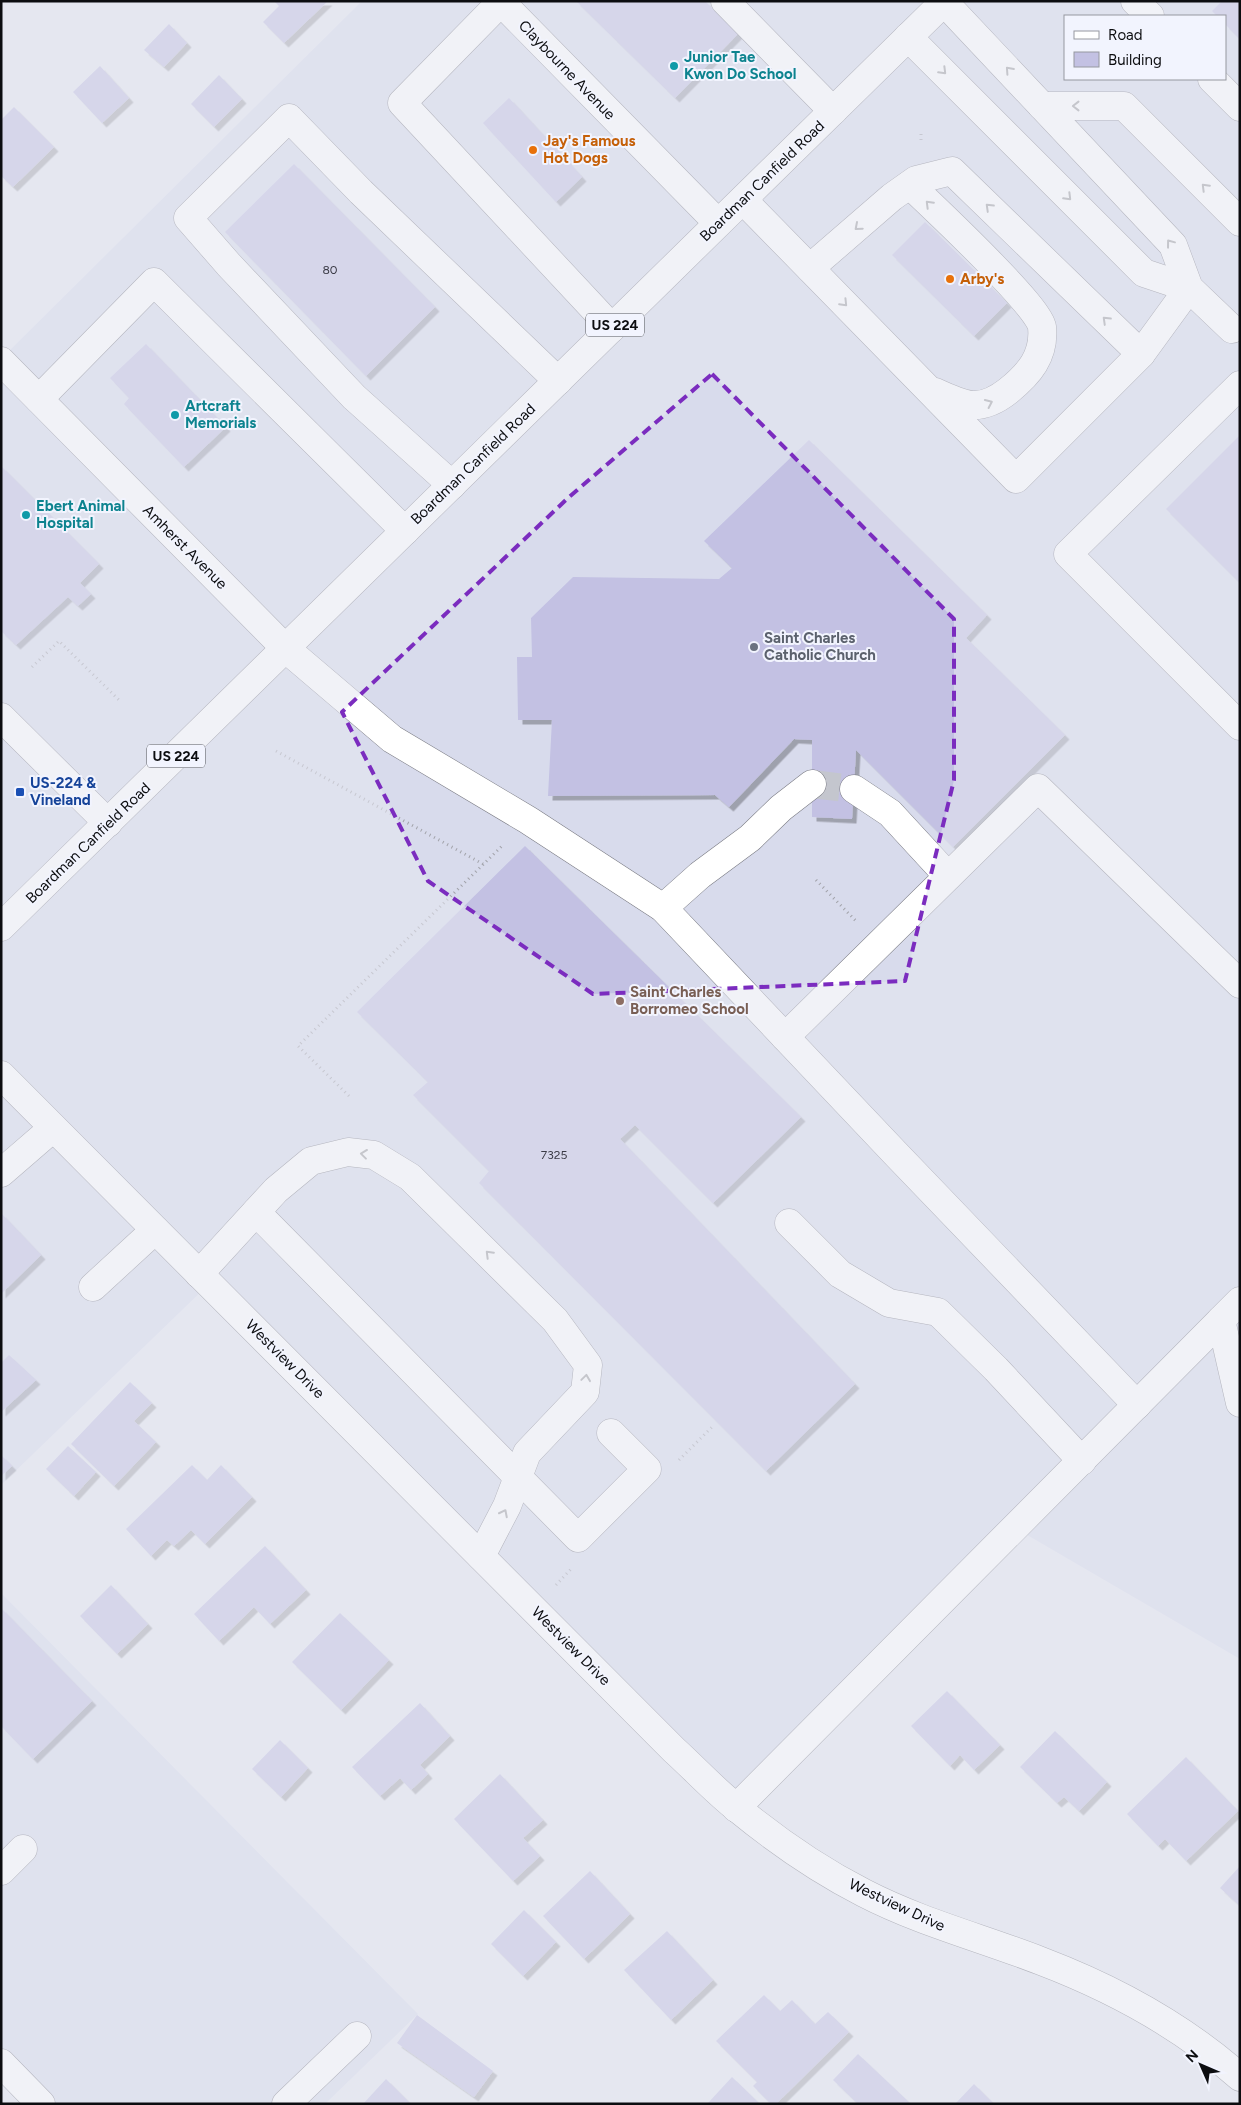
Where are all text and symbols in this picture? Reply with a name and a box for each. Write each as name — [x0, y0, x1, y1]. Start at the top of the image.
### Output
legend — [1064, 15, 1226, 80]
street label: Claybourne Avenue — [515, 16, 619, 124]
text: Road — [1108, 26, 1143, 44]
place label: Junior Tae Kwon Do School — [684, 48, 796, 83]
text: Building — [1108, 51, 1162, 69]
marker: Junior Tae Kwon Do School — [668, 60, 680, 72]
one-way arrow — [937, 65, 946, 74]
one-way arrow — [1006, 67, 1015, 76]
one-way arrow — [1072, 101, 1080, 111]
street label: Boardman Canfield Road — [696, 117, 828, 245]
place label: Jay's Famous Hot Dogs — [543, 132, 635, 167]
marker: Jay's Famous Hot Dogs — [527, 144, 539, 156]
one-way arrow — [1202, 184, 1211, 193]
one-way arrow — [1062, 191, 1071, 200]
one-way arrow — [926, 200, 935, 209]
one-way arrow — [986, 204, 995, 213]
one-way arrow — [855, 221, 864, 230]
one-way arrow — [1167, 239, 1176, 249]
house number: 80 — [322, 263, 338, 277]
place label: Arby's — [960, 270, 1004, 288]
marker: Arby's — [944, 273, 956, 285]
one-way arrow — [838, 297, 847, 306]
road number: US 224 — [586, 314, 644, 336]
one-way arrow — [1103, 317, 1112, 326]
place label: Artcraft Memorials — [185, 397, 256, 432]
one-way arrow — [984, 398, 993, 409]
street label: Boardman Canfield Road — [407, 400, 539, 528]
marker: Artcraft Memorials — [169, 409, 181, 421]
place label: Ebert Animal Hospital — [36, 497, 125, 532]
street label: Amherst Avenue — [139, 501, 231, 593]
marker: Ebert Animal Hospital — [20, 509, 32, 521]
place label: Saint Charles Catholic Church — [764, 629, 876, 664]
marker: Saint Charles Catholic Church — [748, 641, 760, 653]
road number: US 224 — [147, 744, 205, 768]
place label: US-224 & Vineland — [30, 774, 96, 809]
street label: Boardman Canfield Road — [22, 779, 154, 907]
marker: US-224 & Vineland — [14, 786, 26, 798]
place label: Saint Charles Borromeo School — [630, 983, 749, 1018]
marker: Saint Charles Borromeo School — [614, 995, 626, 1007]
house number: 7325 — [541, 1148, 567, 1162]
one-way arrow — [359, 1149, 367, 1160]
one-way arrow — [485, 1251, 494, 1260]
street label: Westview Drive — [242, 1316, 328, 1402]
one-way arrow — [581, 1374, 591, 1382]
one-way arrow — [498, 1509, 508, 1518]
street label: Westview Drive — [528, 1603, 614, 1689]
street label: Westview Drive — [846, 1875, 948, 1935]
north arrow — [1176, 2040, 1226, 2090]
text: N — [1182, 2046, 1202, 2066]

